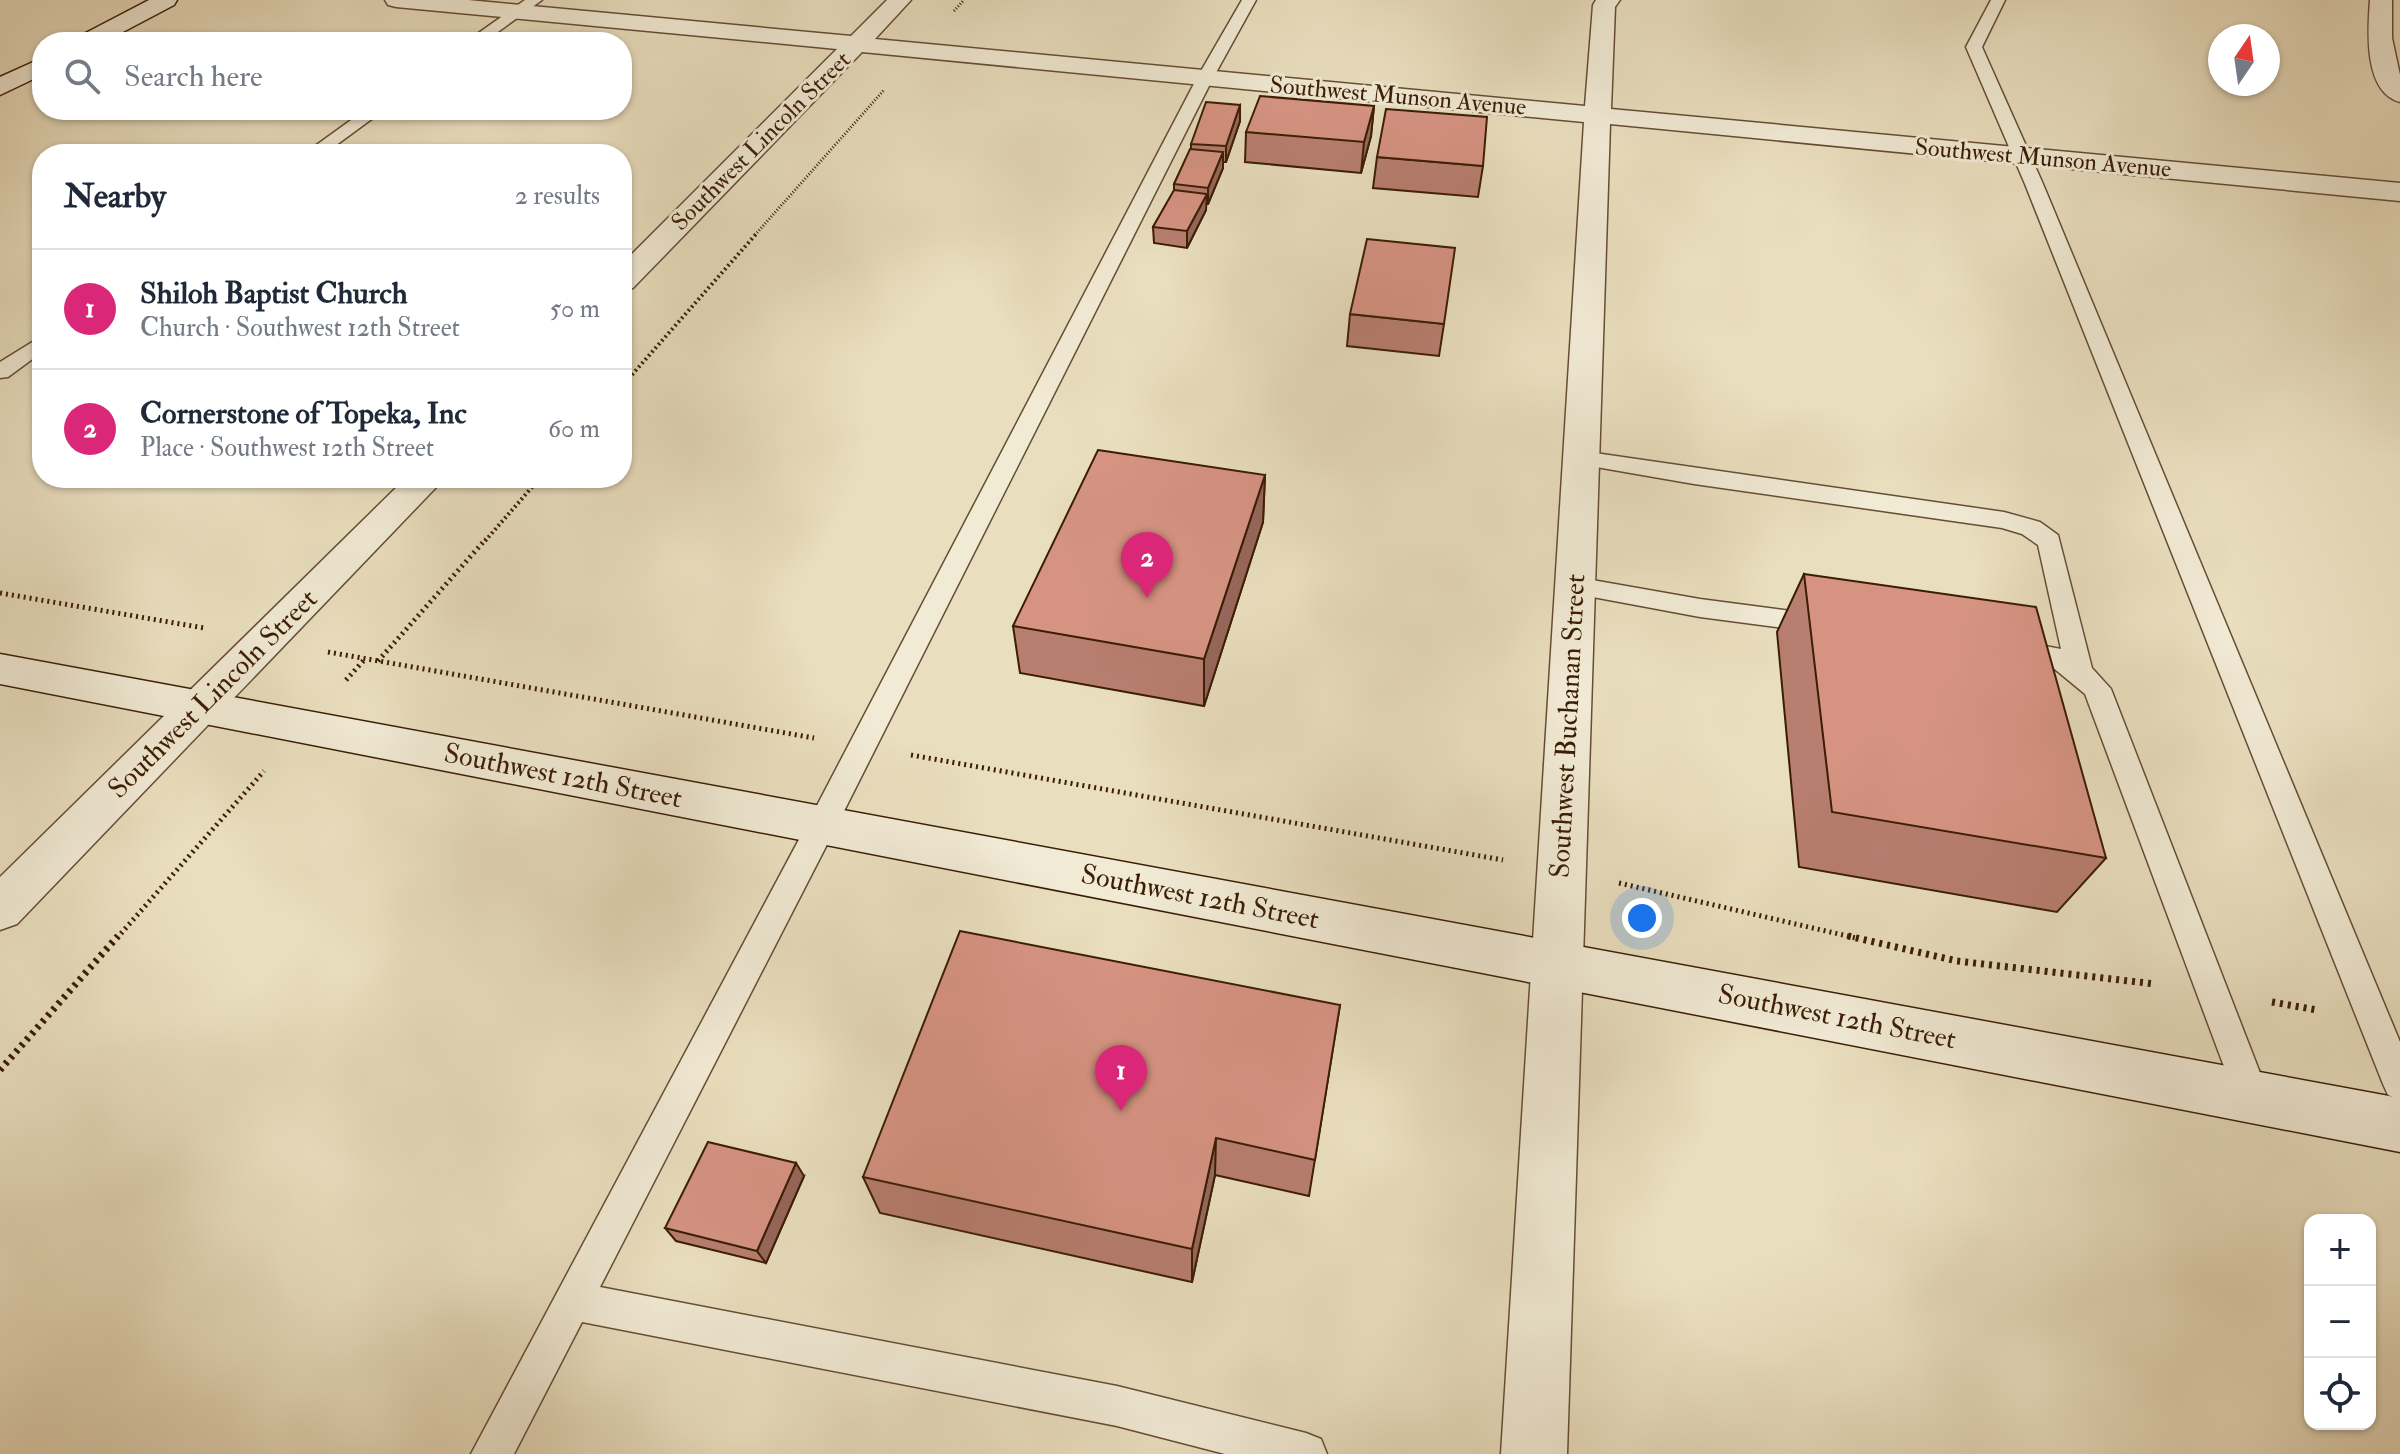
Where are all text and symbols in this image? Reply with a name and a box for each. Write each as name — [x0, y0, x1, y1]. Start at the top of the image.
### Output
north arrow — [2208, 24, 2280, 96]
search box — [32, 32, 632, 120]
street label: Southwest Lincoln Street — [665, 44, 858, 237]
icon: search — [60, 54, 104, 98]
text: Search here — [124, 58, 263, 95]
street label: Southwest Munson Avenue — [1268, 69, 1528, 123]
street label: Southwest Munson Avenue — [1913, 131, 2173, 185]
text: Nearby — [64, 175, 166, 218]
text: 2 results — [515, 180, 600, 212]
text: Shiloh Baptist Church — [140, 275, 407, 312]
text: 1 — [85, 293, 95, 325]
text: 50 m — [550, 293, 600, 325]
text: Church · Southwest 12th Street — [140, 312, 460, 344]
text: Cornerstone of Topeka, Inc — [140, 395, 467, 432]
text: 2 — [83, 413, 97, 445]
text: 60 m — [548, 413, 600, 445]
text: Place · Southwest 12th Street — [140, 432, 434, 464]
pin: 2 — [1121, 532, 1173, 598]
street label: Southwest Buchanan Street — [1543, 573, 1593, 879]
street label: Southwest Lincoln Street — [101, 582, 325, 806]
street label: Southwest 12th Street — [441, 736, 685, 816]
street label: Southwest 12th Street — [1078, 857, 1322, 937]
your location — [1622, 898, 1662, 938]
street label: Southwest 12th Street — [1715, 977, 1959, 1057]
pin: 1 — [1095, 1045, 1147, 1111]
map controls — [2304, 1214, 2376, 1430]
button: + — [2304, 1214, 2376, 1286]
button: − — [2304, 1286, 2376, 1358]
button: locate — [2304, 1358, 2376, 1430]

